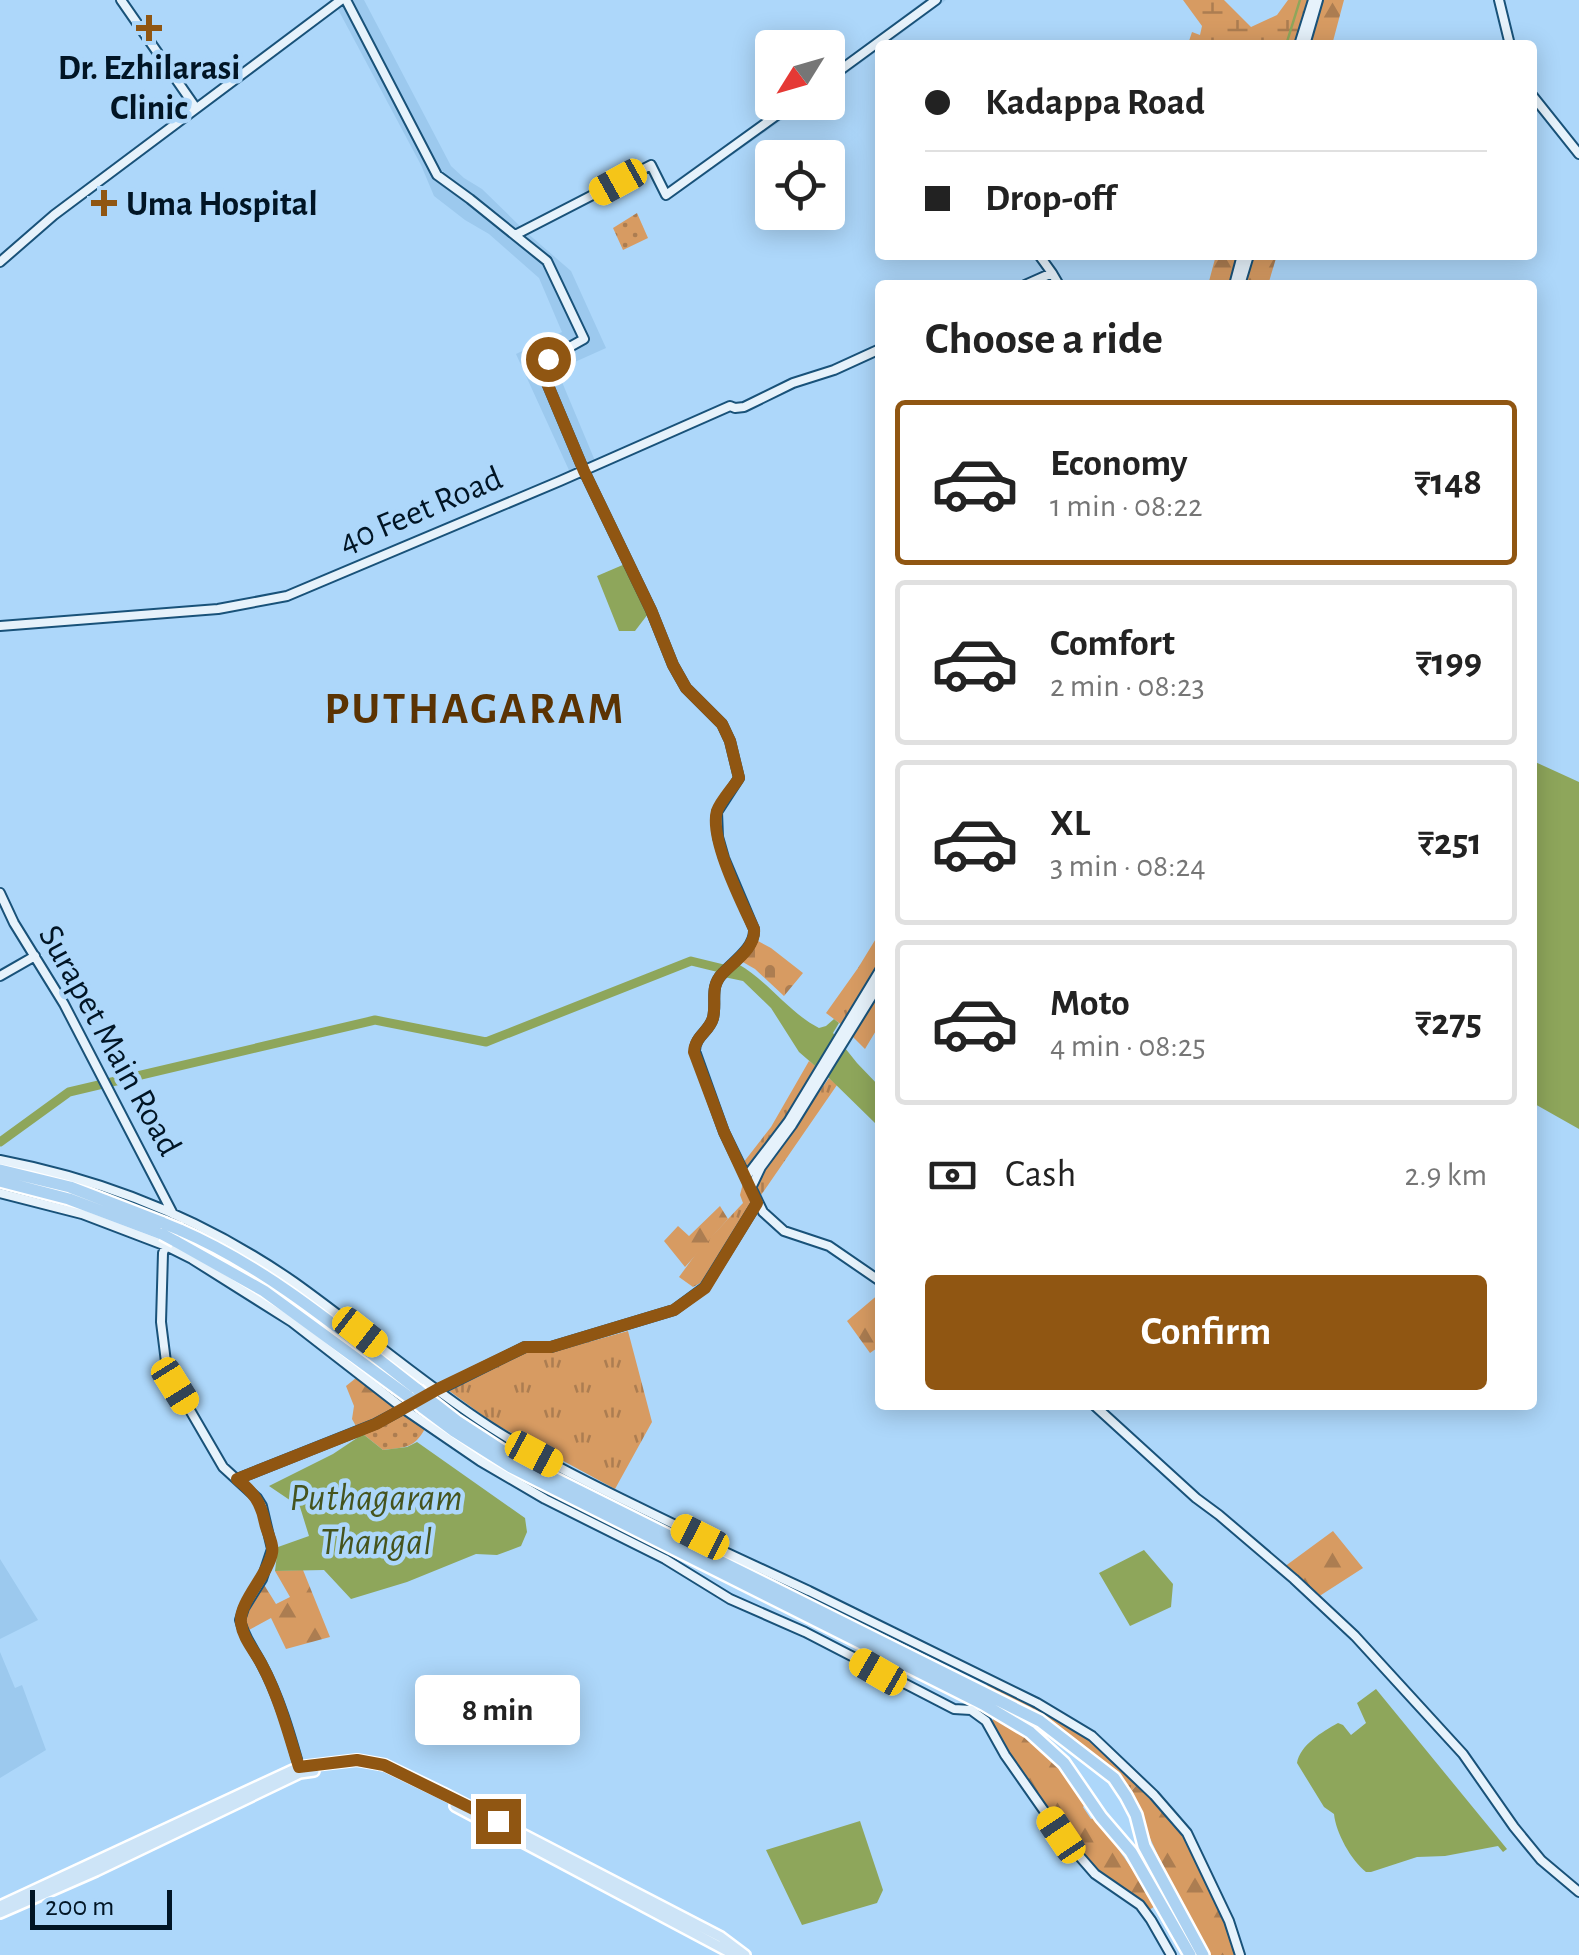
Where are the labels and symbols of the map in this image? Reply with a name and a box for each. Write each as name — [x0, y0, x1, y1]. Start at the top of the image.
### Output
marker: Dr. Ezhilarasi Clinic — [136, 15, 162, 41]
north arrow — [755, 30, 845, 120]
place label: Dr. Ezhilarasi Clinic — [58, 51, 240, 126]
car — [584, 154, 652, 210]
place label: Uma Hospital — [126, 187, 318, 222]
marker: Uma Hospital — [91, 190, 117, 216]
route start — [526, 337, 571, 382]
street label: 40 Feet Road — [334, 460, 507, 560]
district label: PUTHAGARAM — [324, 687, 626, 732]
street label: Surapet Main Road — [32, 920, 187, 1162]
car — [327, 1302, 393, 1362]
car — [146, 1353, 204, 1419]
car — [500, 1427, 568, 1481]
water label: Puthagaram Thangal — [290, 1480, 462, 1562]
car — [666, 1510, 734, 1564]
car — [845, 1644, 911, 1700]
callout: 8 min — [416, 1676, 580, 1746]
route end — [476, 1799, 521, 1844]
car — [1032, 1802, 1090, 1868]
scale bar — [30, 1885, 172, 1930]

